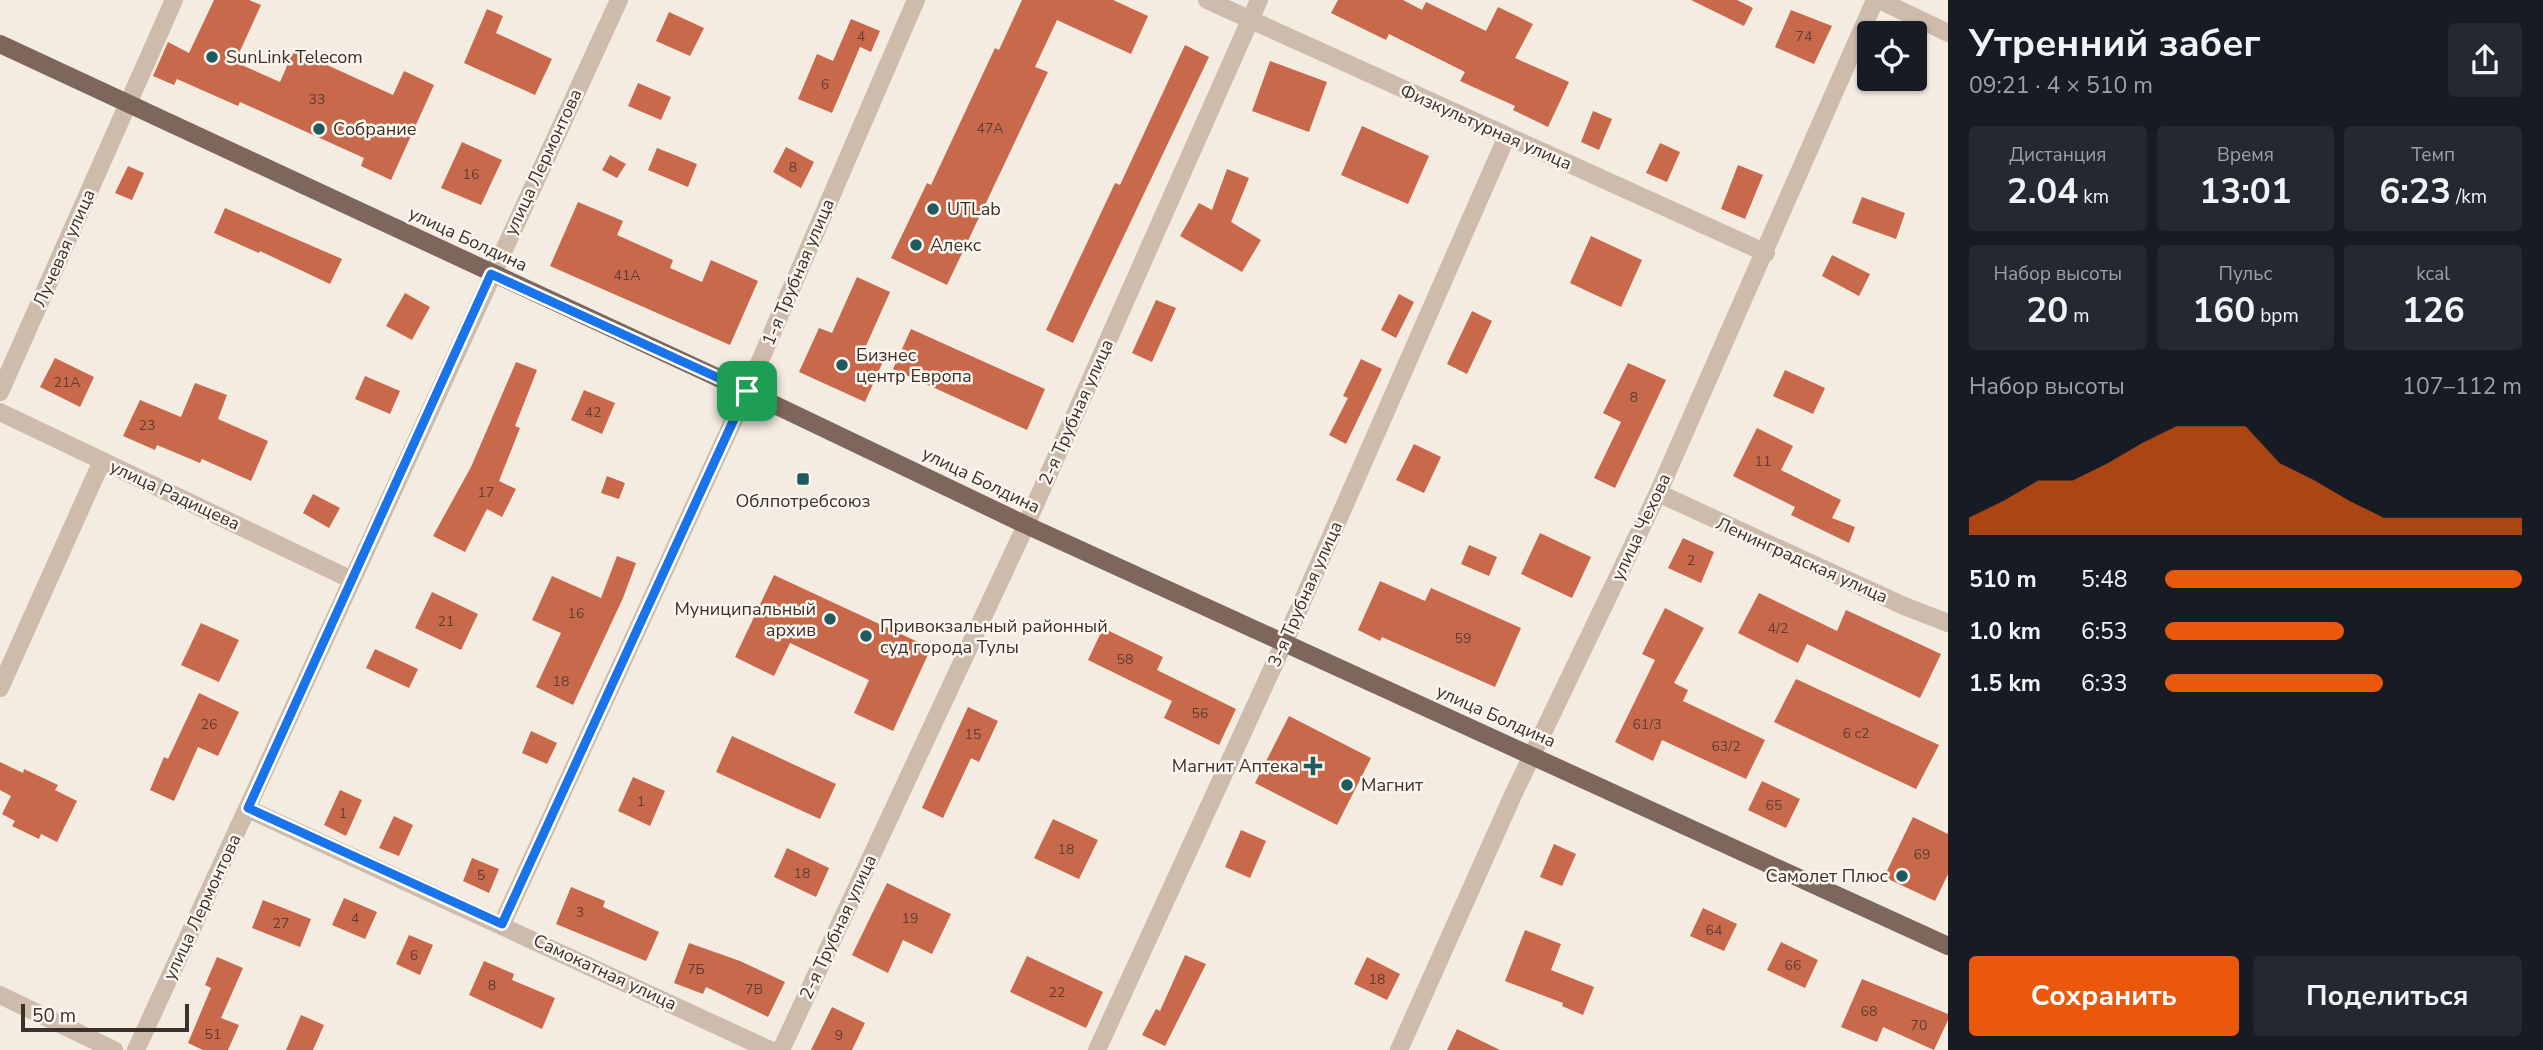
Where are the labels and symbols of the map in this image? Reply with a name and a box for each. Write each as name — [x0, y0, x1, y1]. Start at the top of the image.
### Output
house number: 4 — [857, 27, 865, 46]
house number: 74 — [1796, 27, 1812, 46]
place label: SunLink Telecom — [226, 45, 363, 69]
marker: SunLink Telecom — [204, 49, 220, 65]
house number: 6 — [821, 75, 829, 94]
street label: Физкультурная улица — [1396, 78, 1576, 176]
street label: улица Лермонтова — [499, 85, 587, 239]
house number: 33 — [309, 90, 325, 109]
place label: Собрание — [333, 117, 417, 141]
house number: 47А — [976, 119, 1004, 138]
marker: Собрание — [311, 121, 327, 137]
house number: 8 — [789, 158, 797, 177]
house number: 16 — [463, 165, 479, 184]
street label: Лучевая улица — [27, 185, 101, 311]
street label: 1-я Трубная улица — [756, 195, 840, 349]
place label: UTLab — [947, 197, 1001, 221]
street label: улица Болдина — [405, 201, 531, 277]
marker: UTLab — [925, 201, 941, 217]
place label: Алекс — [930, 233, 982, 257]
marker: Алекс — [908, 237, 924, 253]
house number: 41А — [613, 266, 641, 285]
street label: 2-я Трубная улица — [1033, 335, 1119, 489]
place label: Бизнес центр Европа — [856, 343, 972, 388]
marker: Бизнес центр Европа — [834, 357, 850, 373]
pin — [717, 361, 777, 421]
house number: 21А — [53, 373, 81, 392]
house number: 8 — [1630, 388, 1638, 407]
house number: 42 — [585, 403, 601, 422]
house number: 23 — [139, 416, 155, 435]
street label: улица Болдина — [918, 441, 1044, 519]
house number: 11 — [1755, 452, 1771, 471]
street label: улица Радищева — [106, 454, 244, 536]
street label: улица Чехова — [1606, 469, 1676, 585]
marker: Облпотребсоюз — [795, 471, 811, 487]
house number: 17 — [478, 483, 494, 502]
place label: Облпотребсоюз — [736, 489, 871, 513]
street label: Ленинградская улица — [1712, 511, 1892, 609]
street label: 3-я Трубная улица — [1262, 517, 1348, 671]
house number: 2 — [1687, 551, 1695, 570]
place label: Муниципальный архив — [674, 597, 816, 642]
house number: 16 — [568, 604, 584, 623]
marker: Муниципальный архив — [822, 611, 838, 627]
house number: 21 — [438, 612, 454, 631]
place label: Привокзальный районный суд города Тулы — [880, 614, 1108, 659]
house number: 4/2 — [1768, 619, 1788, 638]
marker: Привокзальный районный суд города Тулы — [858, 628, 874, 644]
house number: 59 — [1455, 629, 1471, 648]
house number: 58 — [1117, 650, 1133, 669]
house number: 18 — [553, 672, 569, 691]
street label: улица Болдина — [1432, 679, 1560, 753]
house number: 56 — [1192, 704, 1208, 723]
house number: 26 — [201, 715, 217, 734]
house number: 61/3 — [1632, 715, 1662, 734]
house number: 6 с2 — [1842, 724, 1870, 743]
house number: 15 — [965, 725, 981, 744]
house number: 63/2 — [1711, 737, 1741, 756]
place label: Магнит Аптека — [1172, 754, 1299, 778]
marker: Магнит Аптека — [1305, 758, 1321, 774]
place label: Магнит — [1361, 773, 1423, 797]
marker: Магнит — [1339, 777, 1355, 793]
house number: 1 — [637, 792, 645, 811]
house number: 65 — [1766, 796, 1782, 815]
house number: 1 — [339, 804, 347, 823]
street label: улица Лермонтова — [158, 830, 246, 984]
house number: 18 — [1058, 840, 1074, 859]
house number: 69 — [1914, 845, 1930, 864]
street label: 2-я Трубная улица — [794, 851, 882, 1003]
house number: 18 — [794, 864, 810, 883]
place label: Самолет Плюс — [1765, 864, 1888, 888]
house number: 5 — [477, 866, 485, 885]
marker: Самолет Плюс — [1894, 868, 1910, 884]
house number: 3 — [576, 903, 584, 922]
house number: 4 — [351, 909, 359, 928]
house number: 19 — [902, 909, 918, 928]
house number: 27 — [273, 914, 289, 933]
house number: 64 — [1706, 921, 1722, 940]
street label: Самокатная улица — [529, 928, 681, 1016]
house number: 6 — [410, 946, 418, 965]
house number: 66 — [1785, 956, 1801, 975]
house number: 7Б — [687, 960, 705, 979]
house number: 18 — [1369, 970, 1385, 989]
house number: 8 — [488, 976, 496, 995]
house number: 7В — [745, 980, 763, 999]
house number: 22 — [1049, 983, 1065, 1002]
scale bar — [21, 1001, 189, 1033]
house number: 68 — [1861, 1002, 1877, 1021]
house number: 70 — [1911, 1016, 1927, 1035]
house number: 51 — [205, 1025, 221, 1044]
house number: 9 — [835, 1026, 843, 1045]

